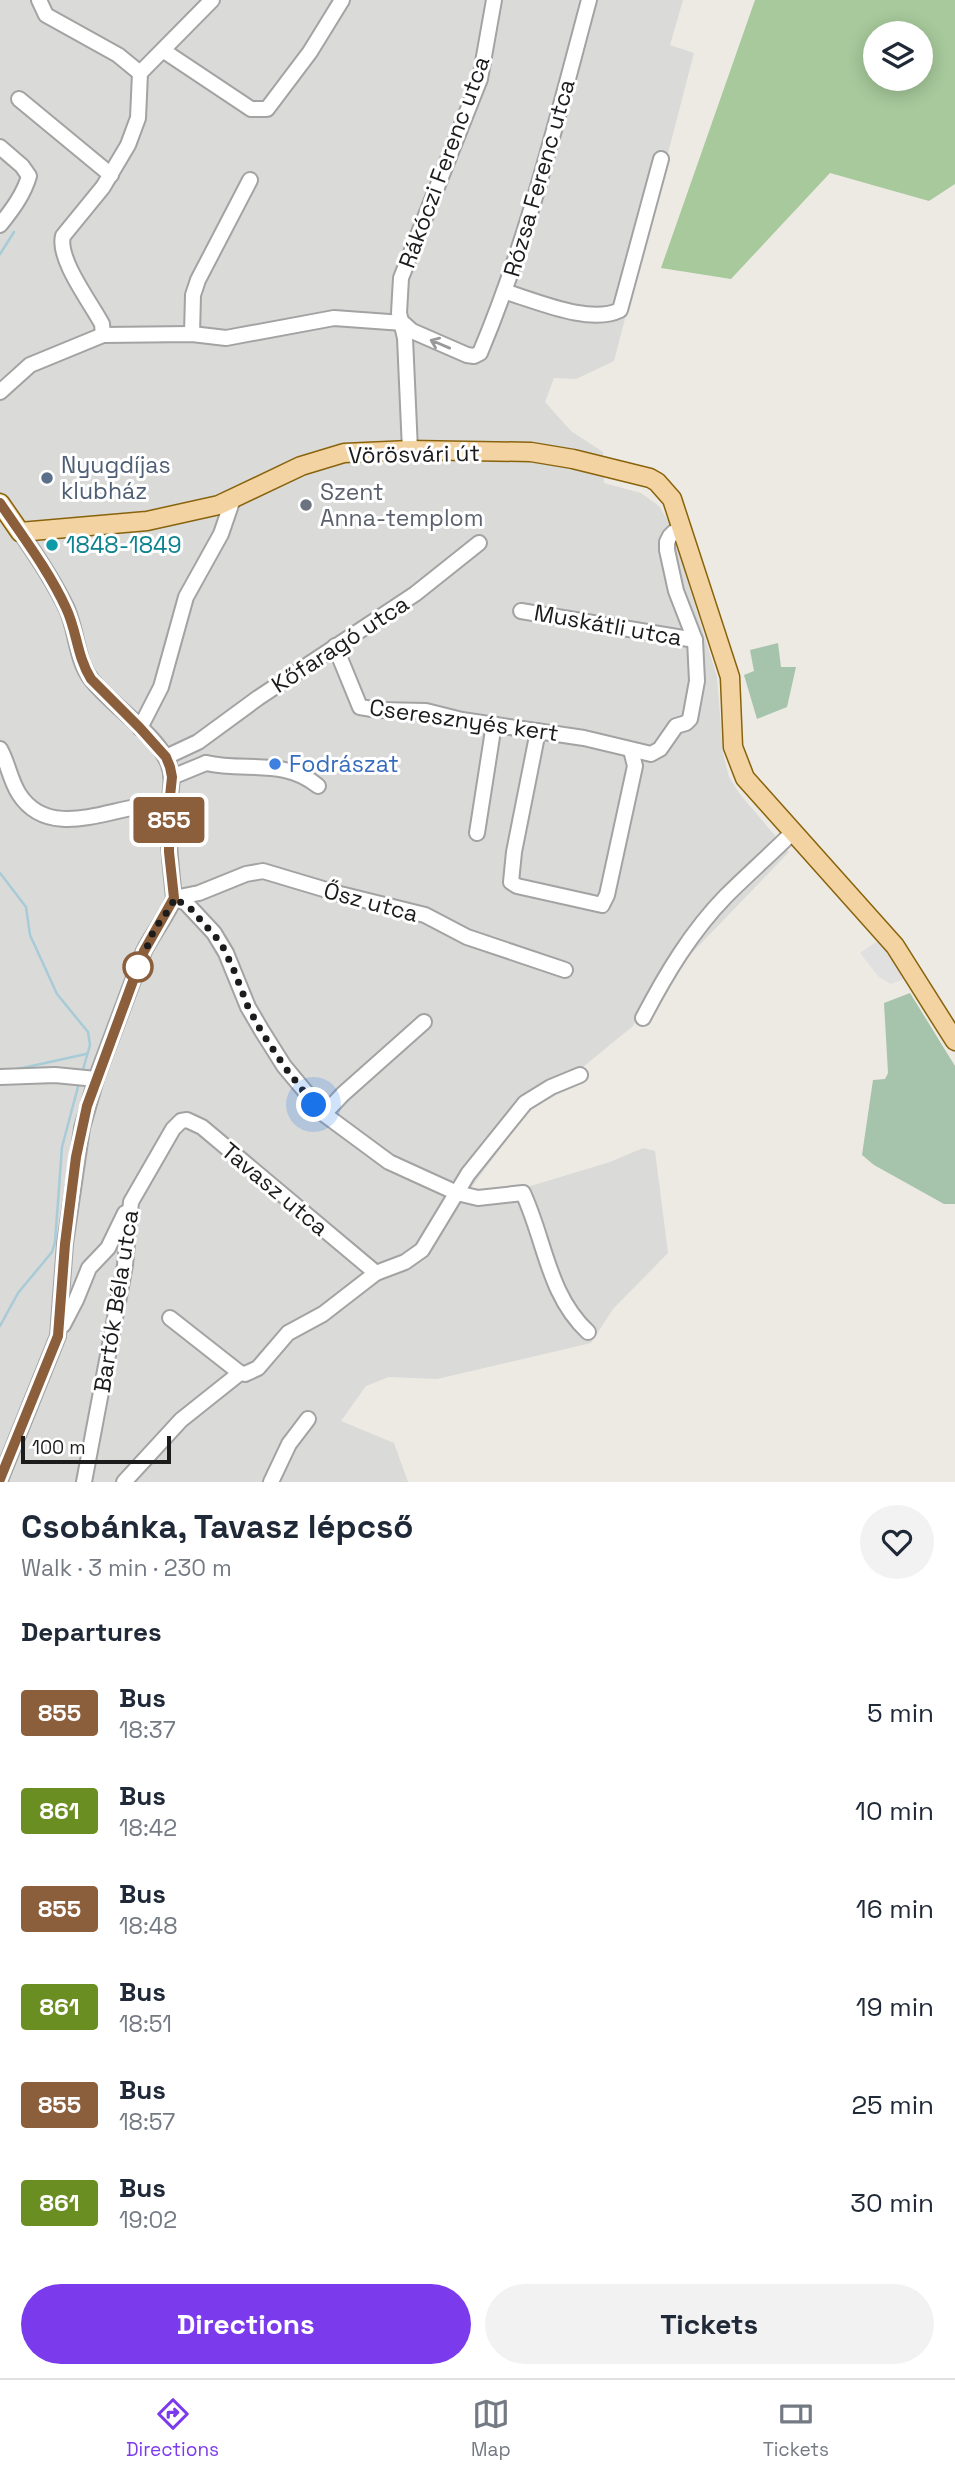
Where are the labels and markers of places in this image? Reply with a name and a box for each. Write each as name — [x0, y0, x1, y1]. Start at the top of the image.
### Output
place label: Nyugdíjas klubház — [61, 450, 171, 506]
marker: Nyugdíjas klubház — [39, 470, 55, 486]
place label: Szent Anna-templom — [320, 477, 484, 533]
marker: Szent Anna-templom — [298, 497, 314, 513]
place label: 1848-1849 — [66, 530, 182, 560]
marker: 1848-1849 — [44, 537, 60, 553]
place label: Fodrászat — [289, 749, 399, 779]
marker: Fodrászat — [267, 756, 283, 772]
unlabelled marker — [123, 952, 153, 982]

